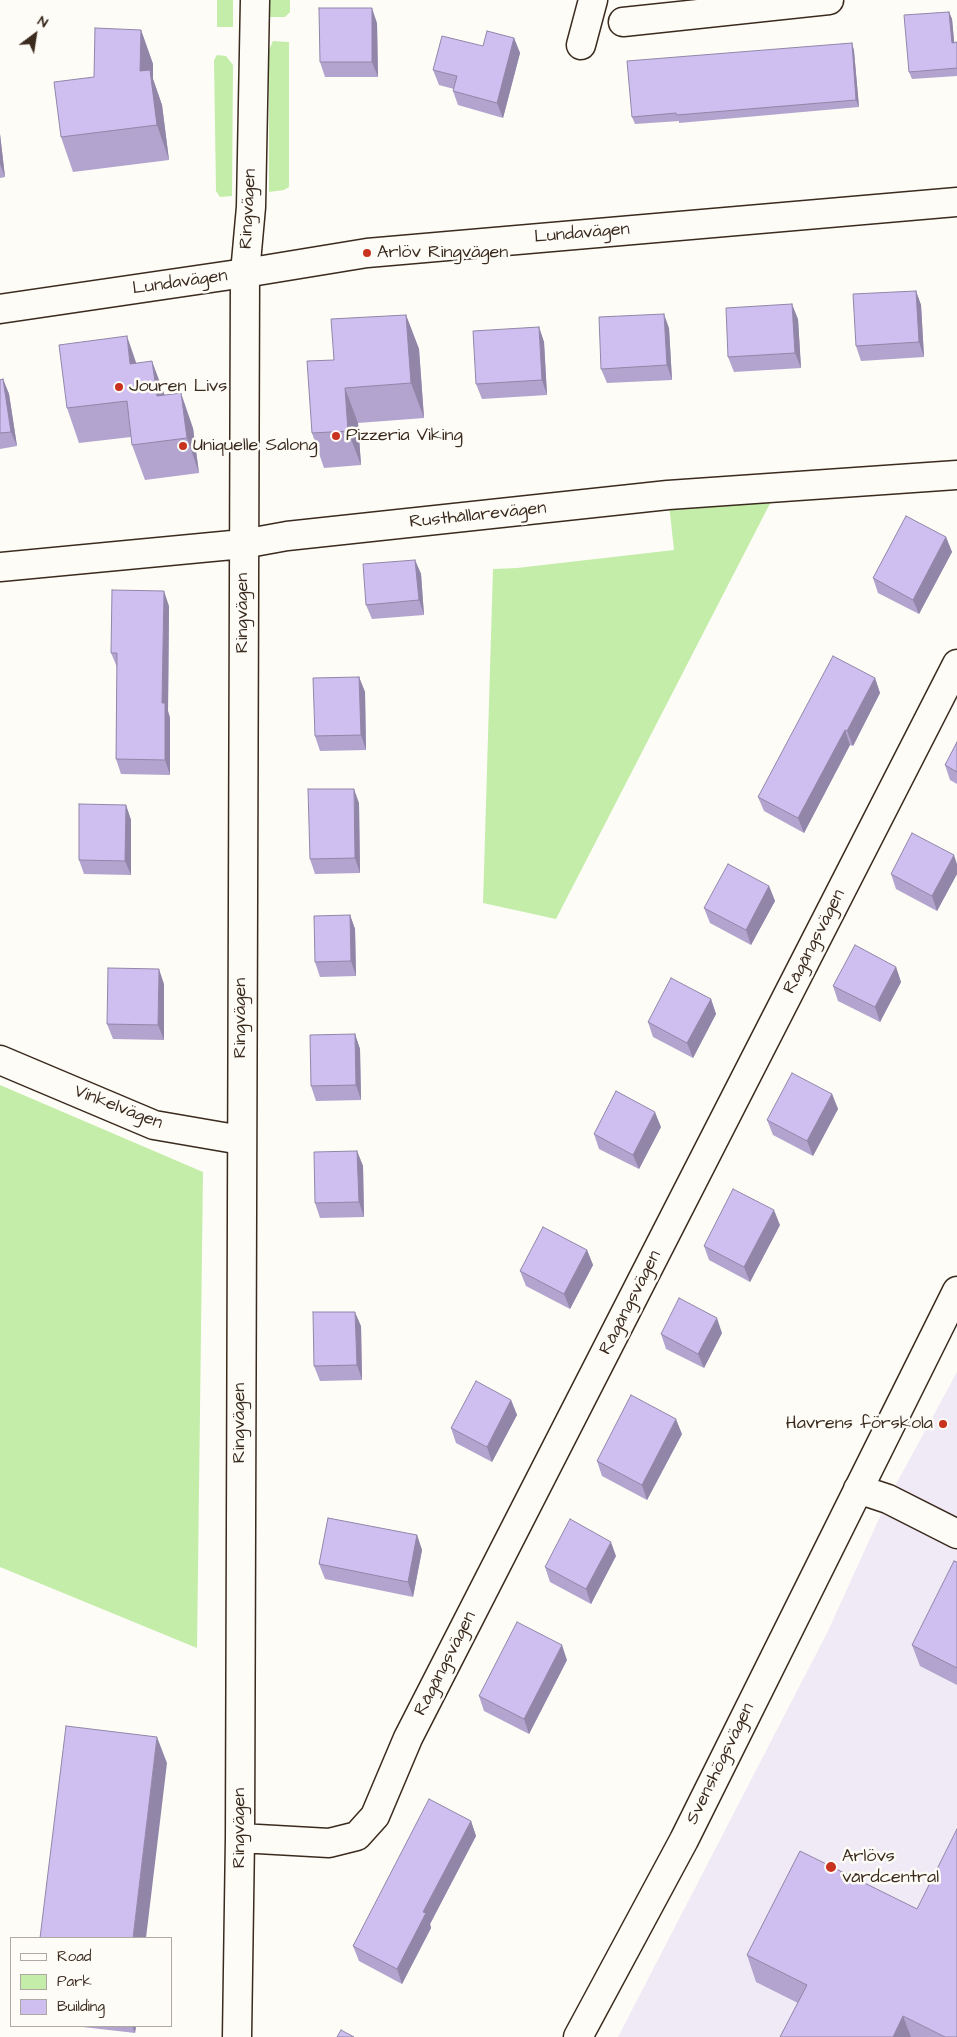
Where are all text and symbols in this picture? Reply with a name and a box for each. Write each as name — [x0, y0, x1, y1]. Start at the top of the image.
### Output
north arrow — [10, 10, 60, 60]
text: N — [34, 11, 52, 33]
street label: Ringvägen — [236, 168, 262, 250]
street label: Lundavägen — [533, 219, 631, 249]
place label: Arlöv Ringvägen — [377, 242, 508, 264]
marker: Arlöv Ringvägen — [361, 247, 373, 259]
street label: Lundavägen — [131, 266, 229, 300]
place label: Jouren Livs — [129, 376, 227, 398]
marker: Jouren Livs — [113, 381, 125, 393]
place label: Pizzeria Viking — [346, 425, 463, 447]
marker: Pizzeria Viking — [330, 430, 342, 442]
place label: Uniquelle Salong — [193, 435, 318, 457]
marker: Uniquelle Salong — [177, 440, 189, 452]
street label: Rusthållarevägen — [409, 498, 547, 534]
street label: Ringvägen — [232, 573, 254, 653]
street label: Rågångsvägen — [779, 886, 851, 998]
street label: Ringvägen — [230, 978, 252, 1058]
street label: Vinkelvägen — [71, 1081, 165, 1135]
street label: Rågångsvägen — [595, 1247, 667, 1359]
street label: Ringvägen — [229, 1383, 251, 1463]
place label: Havrens förskola — [786, 1413, 933, 1435]
marker: Havrens förskola — [937, 1418, 949, 1430]
street label: Rågångsvägen — [410, 1608, 482, 1720]
street label: Svenshögsvägen — [682, 1700, 760, 1828]
street label: Ringvägen — [229, 1788, 251, 1868]
place label: Arlövs vårdcentral — [842, 1846, 939, 1888]
marker: Arlövs vårdcentral — [824, 1860, 838, 1874]
legend — [10, 1937, 172, 2027]
text: Road — [57, 1946, 91, 1967]
text: Park — [57, 1971, 92, 1992]
text: Building — [57, 1996, 105, 2017]

